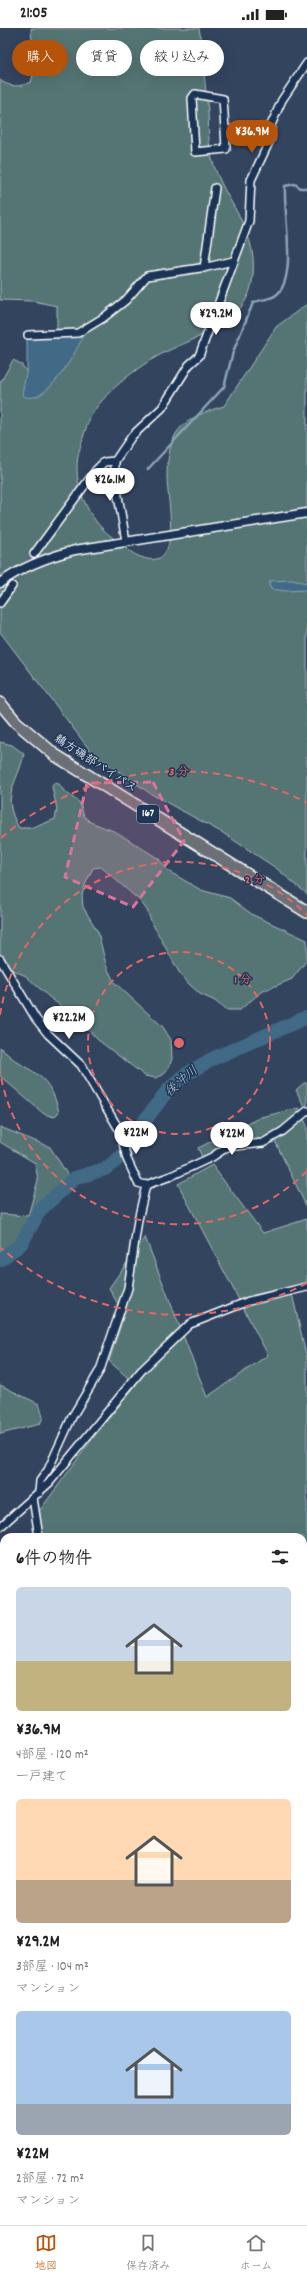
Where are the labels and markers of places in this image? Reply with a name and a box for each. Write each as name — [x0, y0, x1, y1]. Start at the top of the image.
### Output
pin: ¥36.9M — [219, 120, 285, 154]
pin: ¥29.2M — [183, 302, 249, 336]
pin: ¥26.1M — [77, 468, 143, 502]
pin: ¥22.2M — [36, 1006, 102, 1040]
centre of rings — [172, 1036, 186, 1050]
pin: ¥22M — [112, 1121, 160, 1155]
pin: ¥22M — [208, 1122, 256, 1156]

